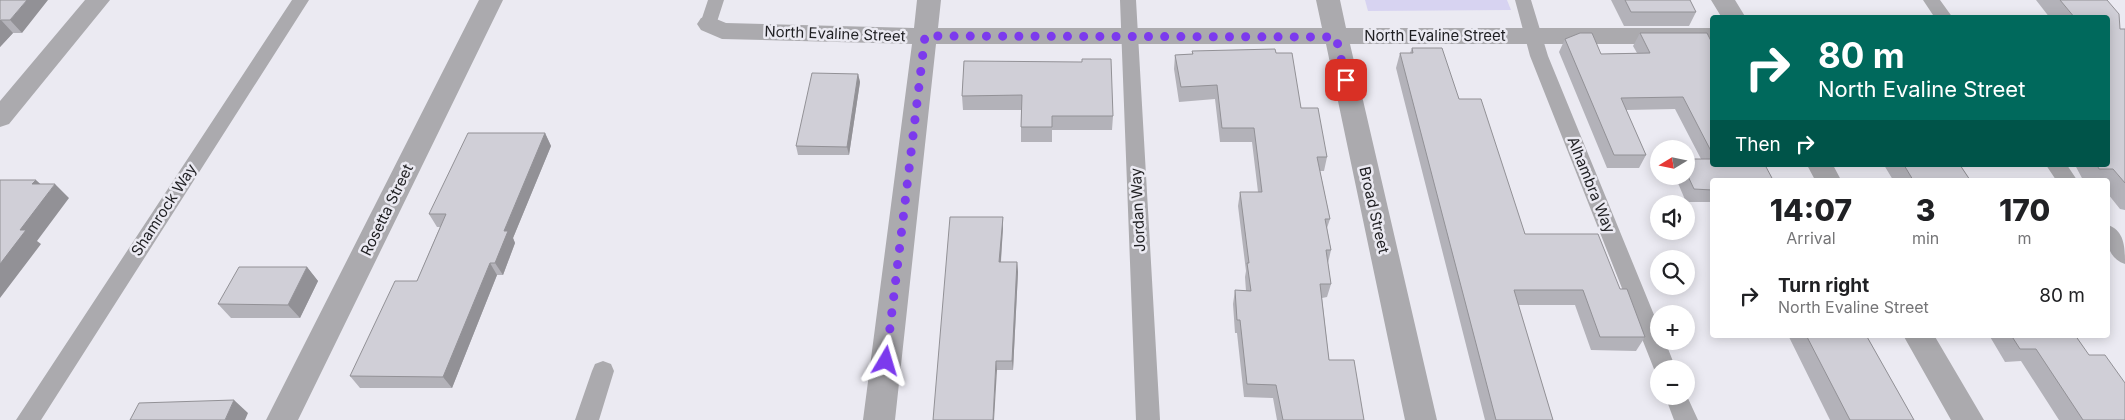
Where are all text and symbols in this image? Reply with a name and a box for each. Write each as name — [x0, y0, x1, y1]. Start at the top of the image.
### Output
street label: North Evaline Street — [764, 22, 906, 45]
street label: North Evaline Street — [1364, 26, 1506, 45]
text: 80 m — [1818, 34, 1905, 76]
icon: right — [1735, 35, 1800, 100]
pin — [1325, 59, 1367, 101]
icon: arrive — [1332, 66, 1360, 94]
text: North Evaline Street — [1818, 76, 2025, 102]
icon: right — [1791, 130, 1819, 158]
text: Then — [1735, 133, 1781, 156]
street label: Alhambra Way — [1563, 134, 1620, 236]
north arrow — [1650, 140, 1695, 185]
map controls — [1650, 140, 1695, 405]
street label: Shamrock Way — [127, 160, 201, 259]
street label: Rosetta Street — [356, 161, 417, 259]
street label: Broad Street — [1355, 165, 1394, 255]
street label: Jordan Way — [1126, 167, 1149, 253]
text: 14:07 — [1770, 192, 1852, 228]
text: 3 — [1916, 192, 1935, 228]
text: 170 — [1999, 192, 2050, 228]
button: sound — [1650, 195, 1695, 240]
text: Arrival — [1786, 228, 1836, 248]
text: min — [1912, 228, 1939, 248]
text: m — [2018, 228, 2032, 248]
button: search — [1650, 250, 1695, 295]
text: Turn right — [1778, 274, 1869, 297]
icon: right — [1735, 282, 1763, 310]
text: 80 m — [2039, 284, 2085, 307]
text: North Evaline Street — [1778, 297, 1929, 317]
button: + — [1650, 305, 1695, 350]
position arrow — [859, 334, 911, 386]
button: − — [1650, 360, 1695, 405]

